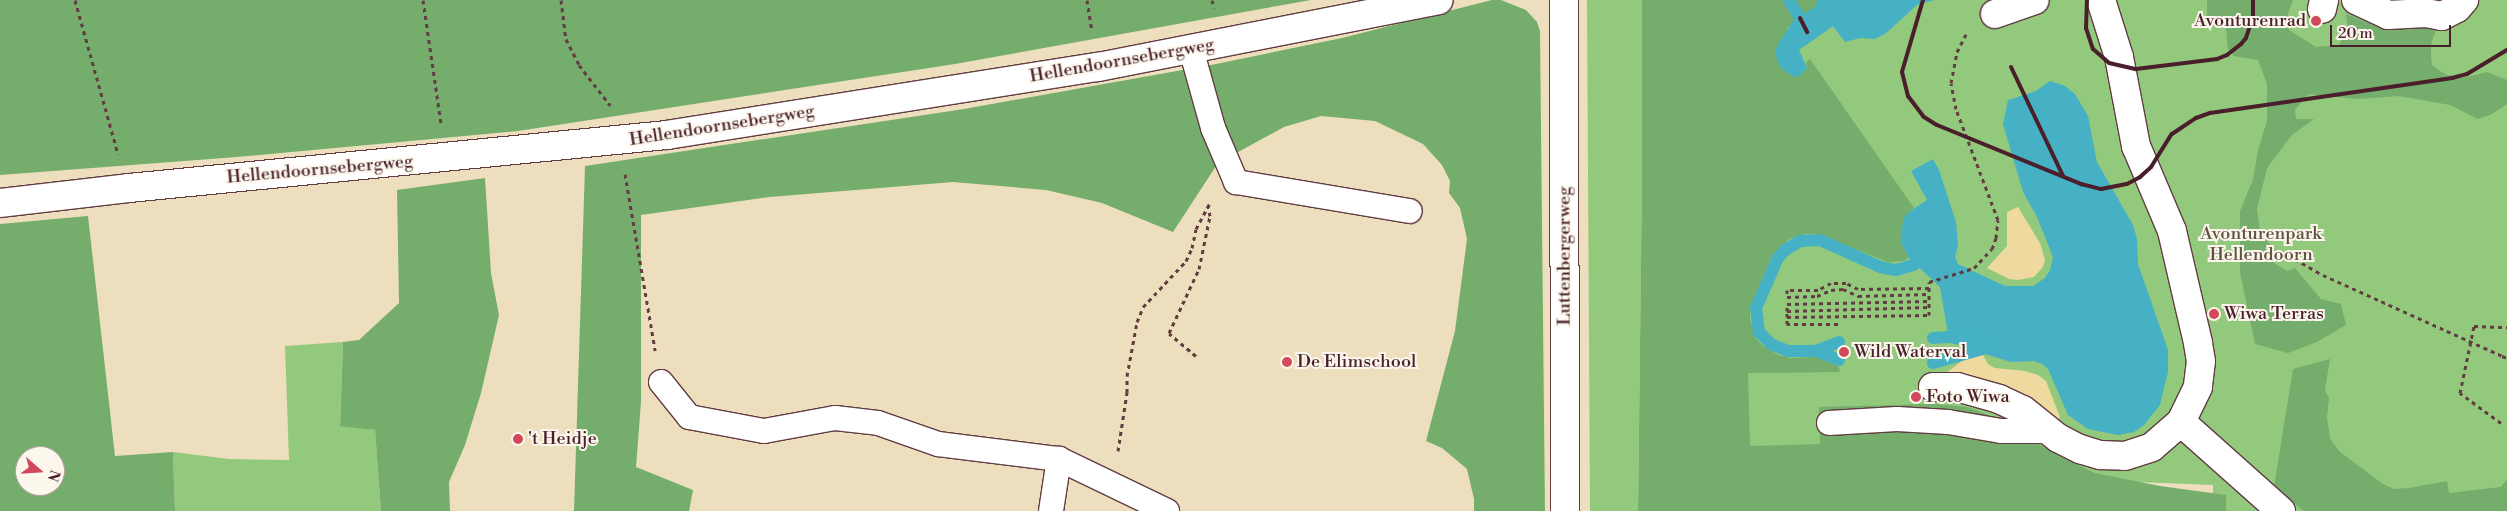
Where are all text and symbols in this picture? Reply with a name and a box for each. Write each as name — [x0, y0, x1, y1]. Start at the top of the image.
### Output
place label: Avonturenrad — [2194, 10, 2306, 32]
marker: Avonturenrad — [2310, 15, 2322, 27]
scale bar — [2332, 15, 2453, 47]
text: 20 m — [2338, 24, 2373, 43]
street label: Hellendoornsebergweg — [1028, 34, 1216, 88]
street label: Hellendoornsebergweg — [628, 101, 816, 151]
street label: Hellendoornsebergweg — [226, 151, 414, 189]
street label: Luttenbergerweg — [1554, 187, 1576, 325]
park label: Avonturenpark Hellendoorn — [2200, 224, 2322, 266]
place label: Wiwa Terras — [2224, 303, 2324, 325]
marker: Wiwa Terras — [2208, 308, 2220, 320]
place label: Wild Waterval — [1854, 341, 1966, 363]
marker: Wild Waterval — [1838, 346, 1850, 358]
place label: De Elimschool — [1297, 351, 1416, 373]
marker: De Elimschool — [1281, 356, 1293, 368]
place label: Foto Wiwa — [1926, 386, 2010, 408]
marker: Foto Wiwa — [1910, 391, 1922, 403]
place label: 't Heidje — [528, 428, 597, 450]
marker: 't Heidje — [512, 433, 524, 445]
north arrow — [15, 446, 65, 496]
text: N — [43, 467, 64, 484]

